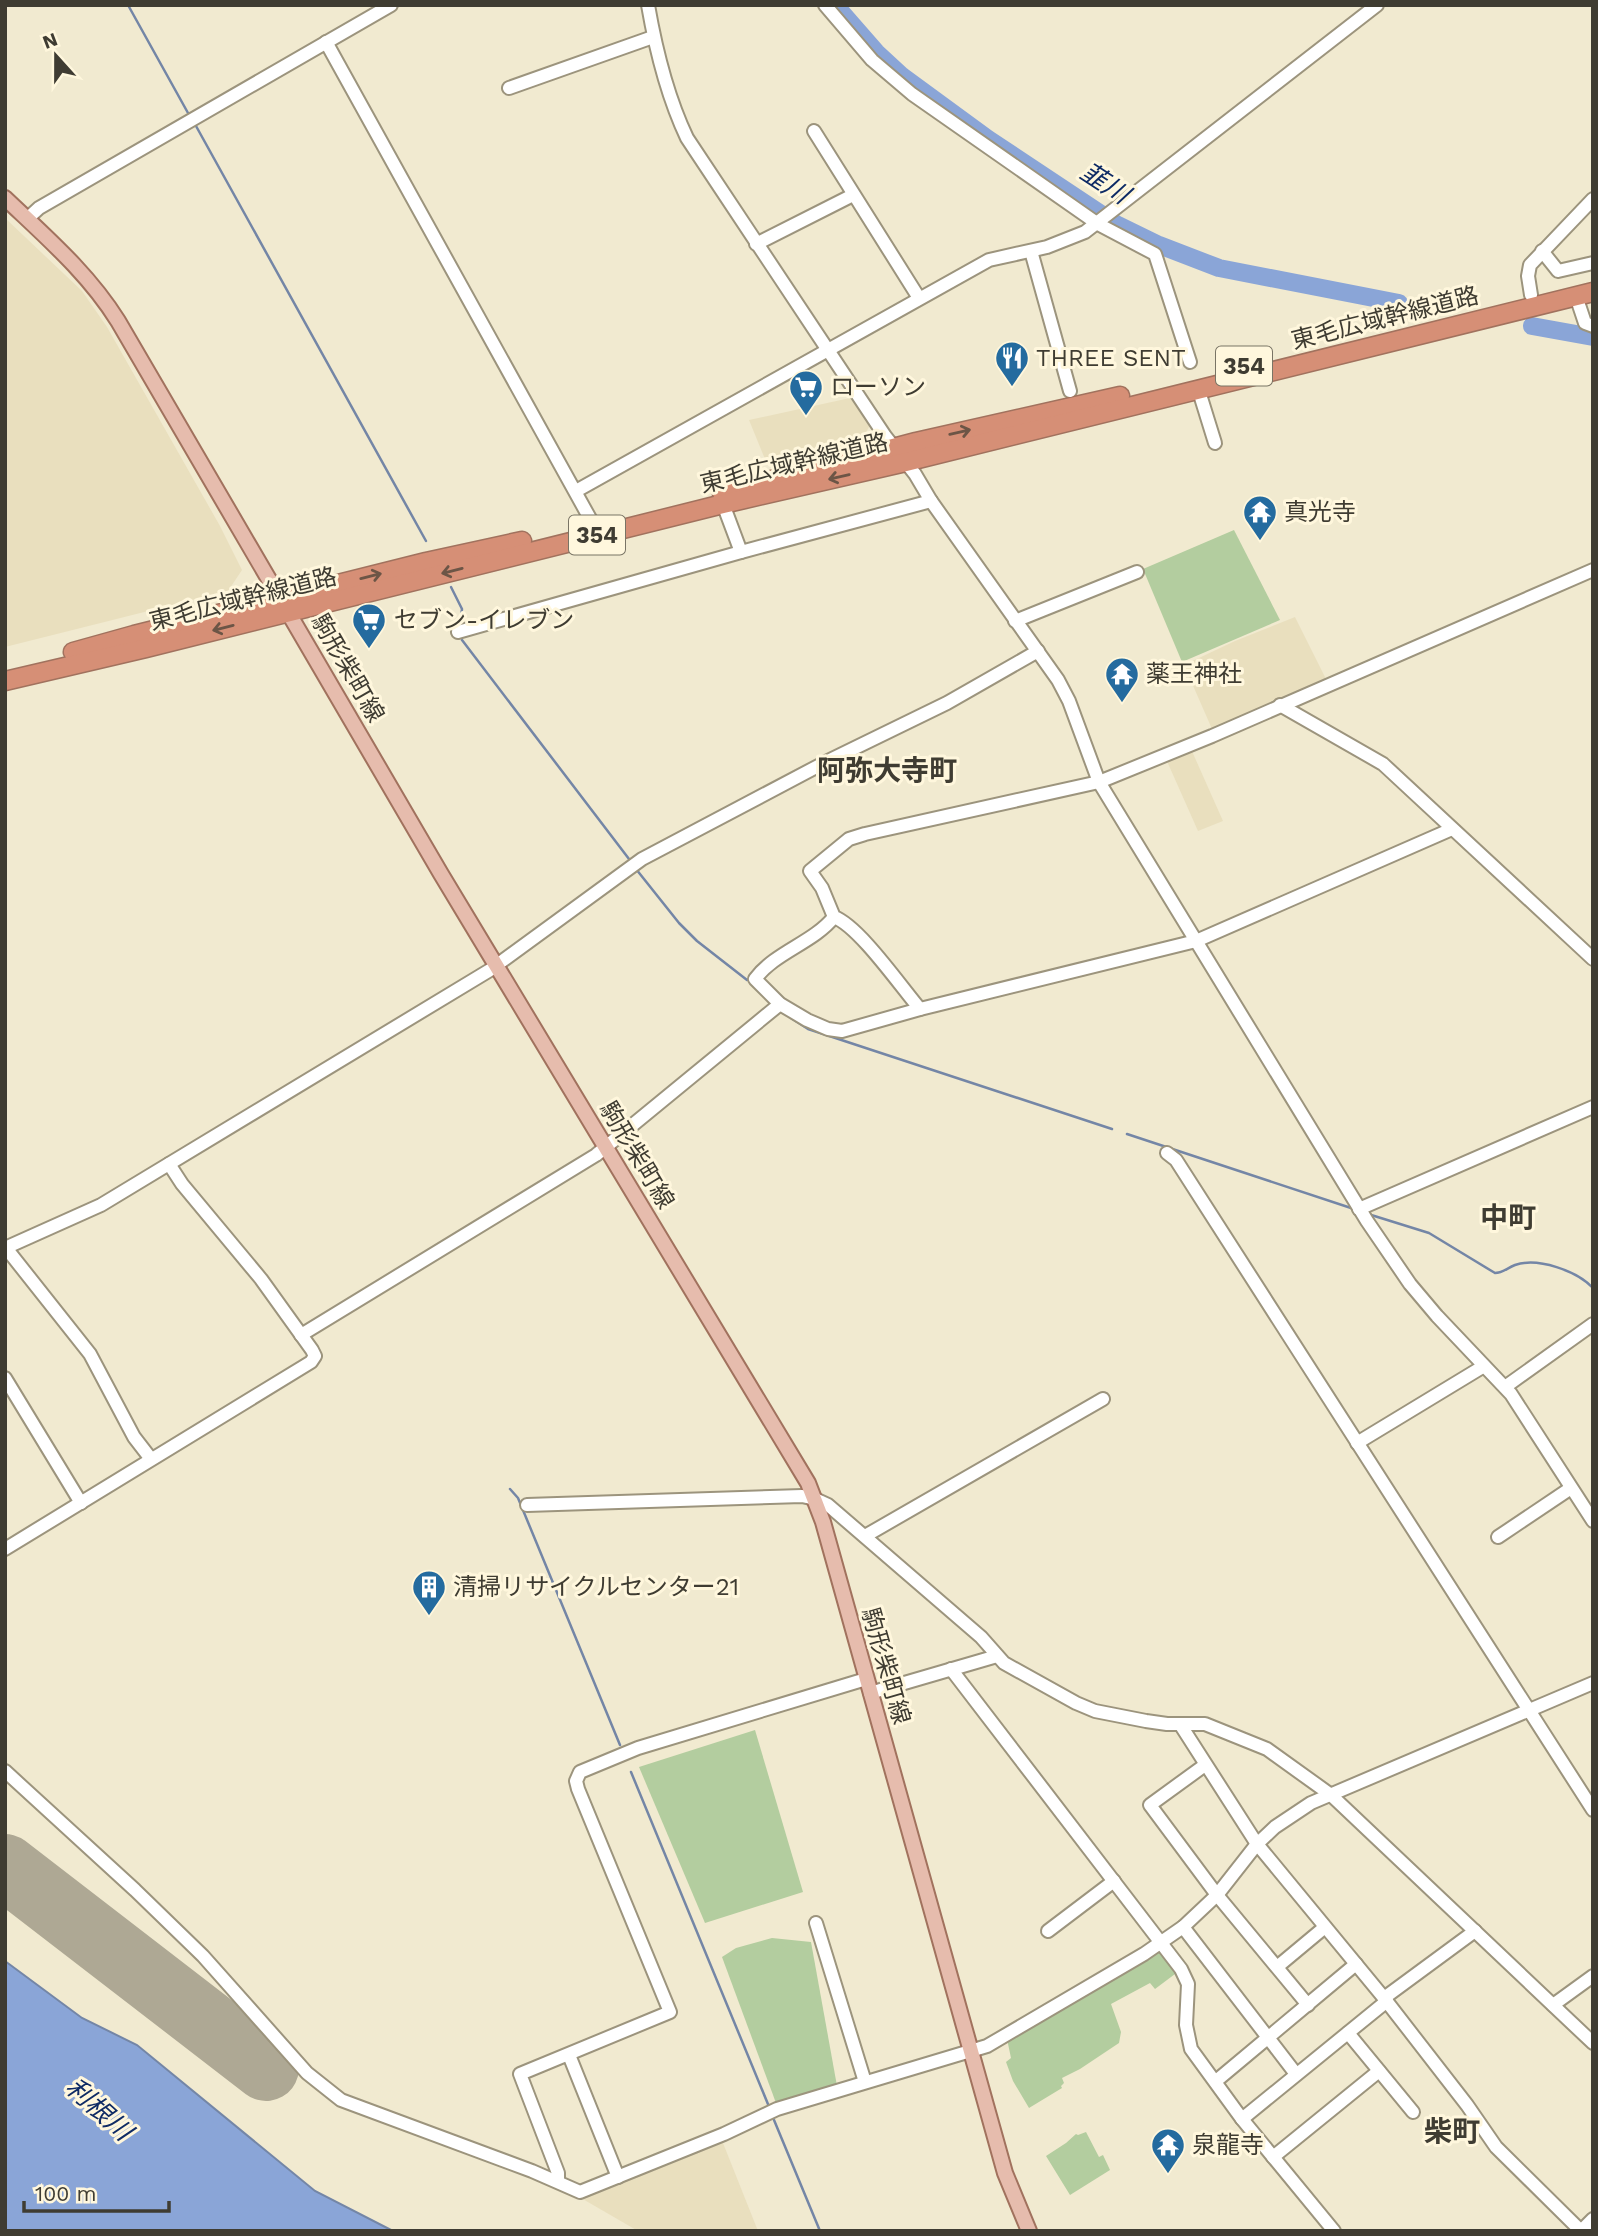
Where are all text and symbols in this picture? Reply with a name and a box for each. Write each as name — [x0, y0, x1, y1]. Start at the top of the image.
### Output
north arrow — [21, 21, 91, 91]
text: N — [39, 27, 61, 54]
water label: 韮川 — [1075, 156, 1137, 211]
street label: 東毛広域幹線道路 — [1288, 281, 1482, 355]
restaurant icon: THREE SENT — [993, 339, 1031, 388]
place label: THREE SENT — [1036, 344, 1186, 372]
road number: 354 — [1216, 346, 1272, 386]
supermarket icon: ローソン — [787, 368, 825, 417]
place label: ローソン — [830, 373, 926, 401]
one-way arrow — [948, 425, 971, 438]
street label: 東毛広域幹線道路 — [697, 428, 891, 498]
one-way arrow — [828, 471, 851, 485]
temple icon: 真光寺 — [1241, 493, 1279, 542]
place label: 真光寺 — [1284, 498, 1356, 526]
road number: 354 — [569, 516, 625, 554]
street label: 東毛広域幹線道路 — [146, 562, 340, 636]
one-way arrow — [441, 565, 463, 578]
one-way arrow — [359, 569, 382, 582]
supermarket icon: セブン-イレブン — [350, 601, 388, 650]
place label: セブン-イレブン — [394, 606, 574, 634]
street label: 駒形柴町線 — [306, 609, 390, 727]
one-way arrow — [212, 623, 234, 636]
temple icon: 薬王神社 — [1103, 655, 1141, 704]
place label: 薬王神社 — [1146, 660, 1242, 688]
district label: 阿弥大寺町 — [817, 754, 957, 787]
street label: 駒形柴町線 — [594, 1096, 680, 1214]
district label: 中町 — [1480, 1201, 1536, 1234]
building icon: 清掃リサイクルセンター21 — [410, 1568, 448, 1617]
place label: 清掃リサイクルセンター21 — [453, 1573, 739, 1601]
street label: 駒形柴町線 — [856, 1604, 916, 1728]
water label: 利根川 — [60, 2072, 140, 2148]
district label: 柴町 — [1424, 2115, 1480, 2148]
temple icon: 泉龍寺 — [1149, 2126, 1187, 2175]
place label: 泉龍寺 — [1192, 2131, 1264, 2159]
scale bar — [24, 2170, 170, 2214]
text: 100 m — [35, 2181, 97, 2206]

